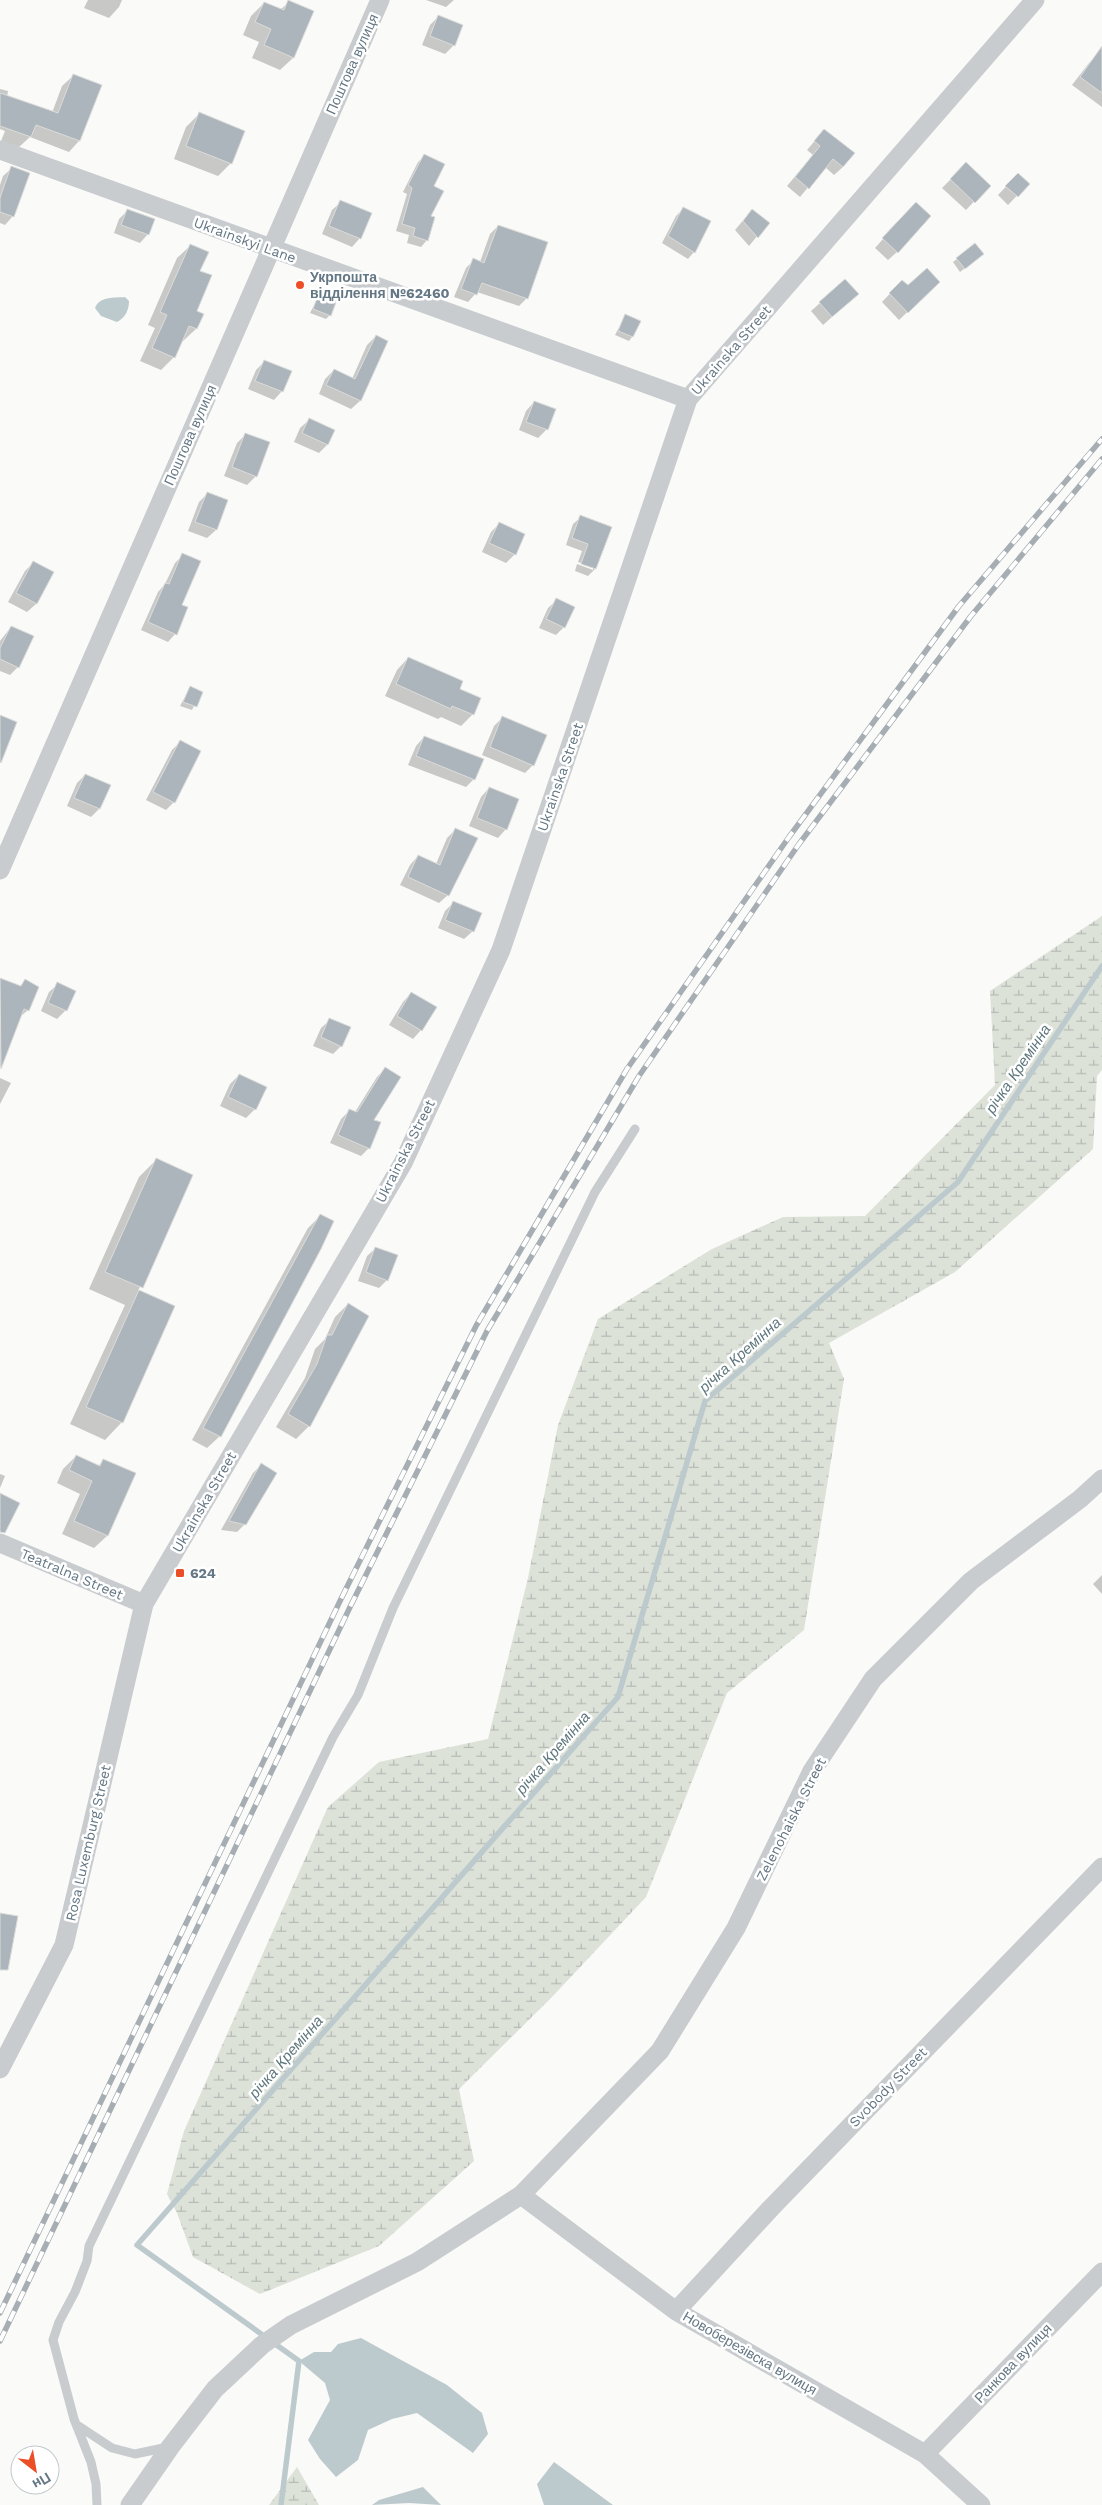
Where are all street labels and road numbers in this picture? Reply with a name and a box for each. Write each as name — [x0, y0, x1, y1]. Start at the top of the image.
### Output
street label: Поштова вулиця — [323, 11, 381, 117]
street label: Ukrainskyi Lane — [192, 214, 298, 266]
street label: Ukrainska Street — [688, 302, 774, 398]
street label: Поштова вулиця — [161, 382, 219, 488]
street label: Ukrainska Street — [534, 721, 586, 833]
street label: Ukrainska Street — [372, 1097, 438, 1205]
street label: Ukrainska Street — [169, 1449, 239, 1555]
street label: Teatralna Street — [19, 1545, 126, 1603]
street label: Zelenohaiska Street — [753, 1755, 829, 1883]
street label: Rosa Luxemburg Street — [62, 1763, 114, 1923]
street label: Svobody Street — [846, 2044, 930, 2130]
street label: Новоберезівска вулиця — [680, 2308, 820, 2398]
street label: Ранкова вулиця — [971, 2320, 1055, 2406]

